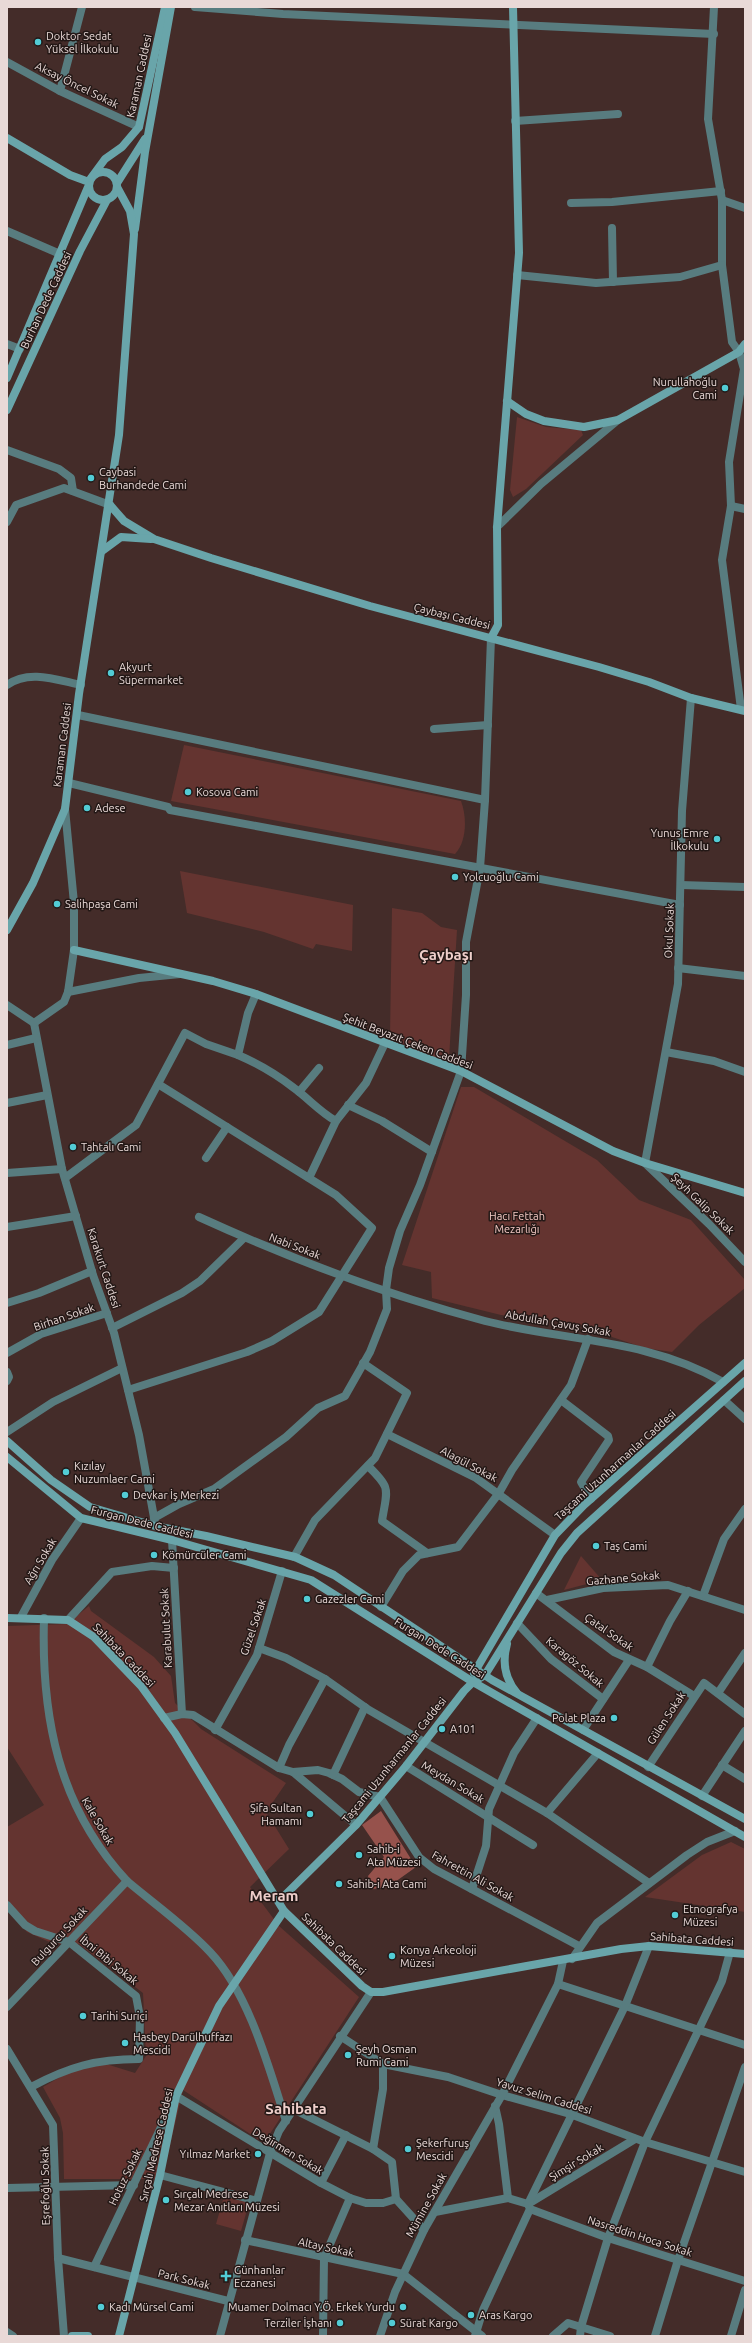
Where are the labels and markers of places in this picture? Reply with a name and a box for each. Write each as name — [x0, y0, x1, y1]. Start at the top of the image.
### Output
place label: Doktor Sedat Yüksel İlkokulu — [46, 30, 119, 55]
marker: Doktor Sedat Yüksel İlkokulu — [33, 37, 43, 47]
place label: Nurullahoğlu Cami — [653, 376, 717, 401]
marker: Nurullahoğlu Cami — [720, 383, 730, 393]
place label: Caybasi Burhandede Cami — [99, 466, 187, 491]
marker: Caybasi Burhandede Cami — [86, 473, 96, 483]
place label: Akyurt Süpermarket — [119, 661, 183, 686]
marker: Akyurt Süpermarket — [106, 668, 116, 678]
place label: Kosova Cami — [196, 786, 258, 798]
marker: Kosova Cami — [183, 787, 193, 797]
place label: Adese — [95, 802, 126, 814]
marker: Adese — [82, 803, 92, 813]
place label: Yunus Emre İlkokulu — [651, 827, 709, 852]
marker: Yunus Emre İlkokulu — [712, 834, 722, 844]
place label: Yolcuoğlu Cami — [463, 871, 539, 883]
marker: Yolcuoğlu Cami — [450, 872, 460, 882]
place label: Salihpaşa Cami — [65, 898, 138, 910]
marker: Salihpaşa Cami — [52, 899, 62, 909]
place label: Tahtalı Cami — [81, 1141, 141, 1153]
marker: Tahtalı Cami — [68, 1142, 78, 1152]
place label: Kızılay Nuzumlaer Cami — [74, 1460, 155, 1485]
marker: Kızılay Nuzumlaer Cami — [61, 1467, 71, 1477]
place label: Devkar İş Merkezi — [133, 1489, 219, 1501]
marker: Devkar İş Merkezi — [120, 1490, 130, 1500]
place label: Taş Cami — [604, 1540, 647, 1552]
marker: Taş Cami — [591, 1541, 601, 1551]
place label: Kömürcüler Cami — [162, 1549, 247, 1561]
marker: Kömürcüler Cami — [149, 1550, 159, 1560]
place label: Gazezler Cami — [315, 1593, 384, 1605]
marker: Gazezler Cami — [302, 1594, 312, 1604]
place label: Polat Plaza — [552, 1712, 606, 1724]
marker: Polat Plaza — [609, 1713, 619, 1723]
place label: A101 — [450, 1723, 476, 1735]
marker: A101 — [437, 1724, 447, 1734]
place label: Şifa Sultan Hamamı — [250, 1802, 302, 1827]
marker: Şifa Sultan Hamamı — [305, 1809, 315, 1819]
place label: Sahib-i Ata Müzesi — [367, 1843, 421, 1868]
marker: Sahib-i Ata Müzesi — [354, 1850, 364, 1860]
place label: Sahib-i Ata Cami — [347, 1878, 426, 1890]
marker: Sahib-i Ata Cami — [334, 1879, 344, 1889]
place label: Etnografya Müzesi — [683, 1903, 738, 1928]
marker: Etnografya Müzesi — [670, 1910, 680, 1920]
place label: Konya Arkeoloji Müzesi — [400, 1944, 477, 1969]
marker: Konya Arkeoloji Müzesi — [387, 1951, 397, 1961]
place label: Tarihi Suriçi — [91, 2010, 147, 2022]
marker: Tarihi Suriçi — [78, 2011, 88, 2021]
place label: Hasbey Darülhuffazı Mescidi — [133, 2031, 233, 2056]
marker: Hasbey Darülhuffazı Mescidi — [120, 2038, 130, 2048]
place label: Şeyh Osman Rumi Cami — [356, 2043, 417, 2068]
marker: Şeyh Osman Rumi Cami — [343, 2050, 353, 2060]
place label: Şekerfuruş Mescidi — [416, 2137, 469, 2162]
marker: Şekerfuruş Mescidi — [403, 2144, 413, 2154]
place label: Yılmaz Market — [180, 2148, 251, 2160]
marker: Yılmaz Market — [253, 2149, 263, 2159]
place label: Sırçalı Medrese Mezar Anıtları Müzesi — [174, 2188, 280, 2213]
marker: Sırçalı Medrese Mezar Anıtları Müzesi — [161, 2195, 171, 2205]
place label: Günhanlar Eczanesi — [234, 2264, 286, 2289]
marker: Günhanlar Eczanesi — [221, 2271, 231, 2281]
place label: Kadı Mürsel Cami — [109, 2301, 194, 2313]
place label: Muamer Dolmacı Y.Ö. Erkek Yurdu — [228, 2301, 395, 2313]
marker: Kadı Mürsel Cami — [96, 2302, 106, 2312]
marker: Muamer Dolmacı Y.Ö. Erkek Yurdu — [398, 2302, 408, 2312]
place label: Aras Kargo — [479, 2309, 533, 2321]
marker: Aras Kargo — [466, 2310, 476, 2320]
place label: Terziler İşhanı — [264, 2317, 332, 2329]
place label: Sürat Kargo — [400, 2317, 458, 2329]
marker: Terziler İşhanı — [335, 2318, 345, 2328]
marker: Sürat Kargo — [387, 2318, 397, 2328]

